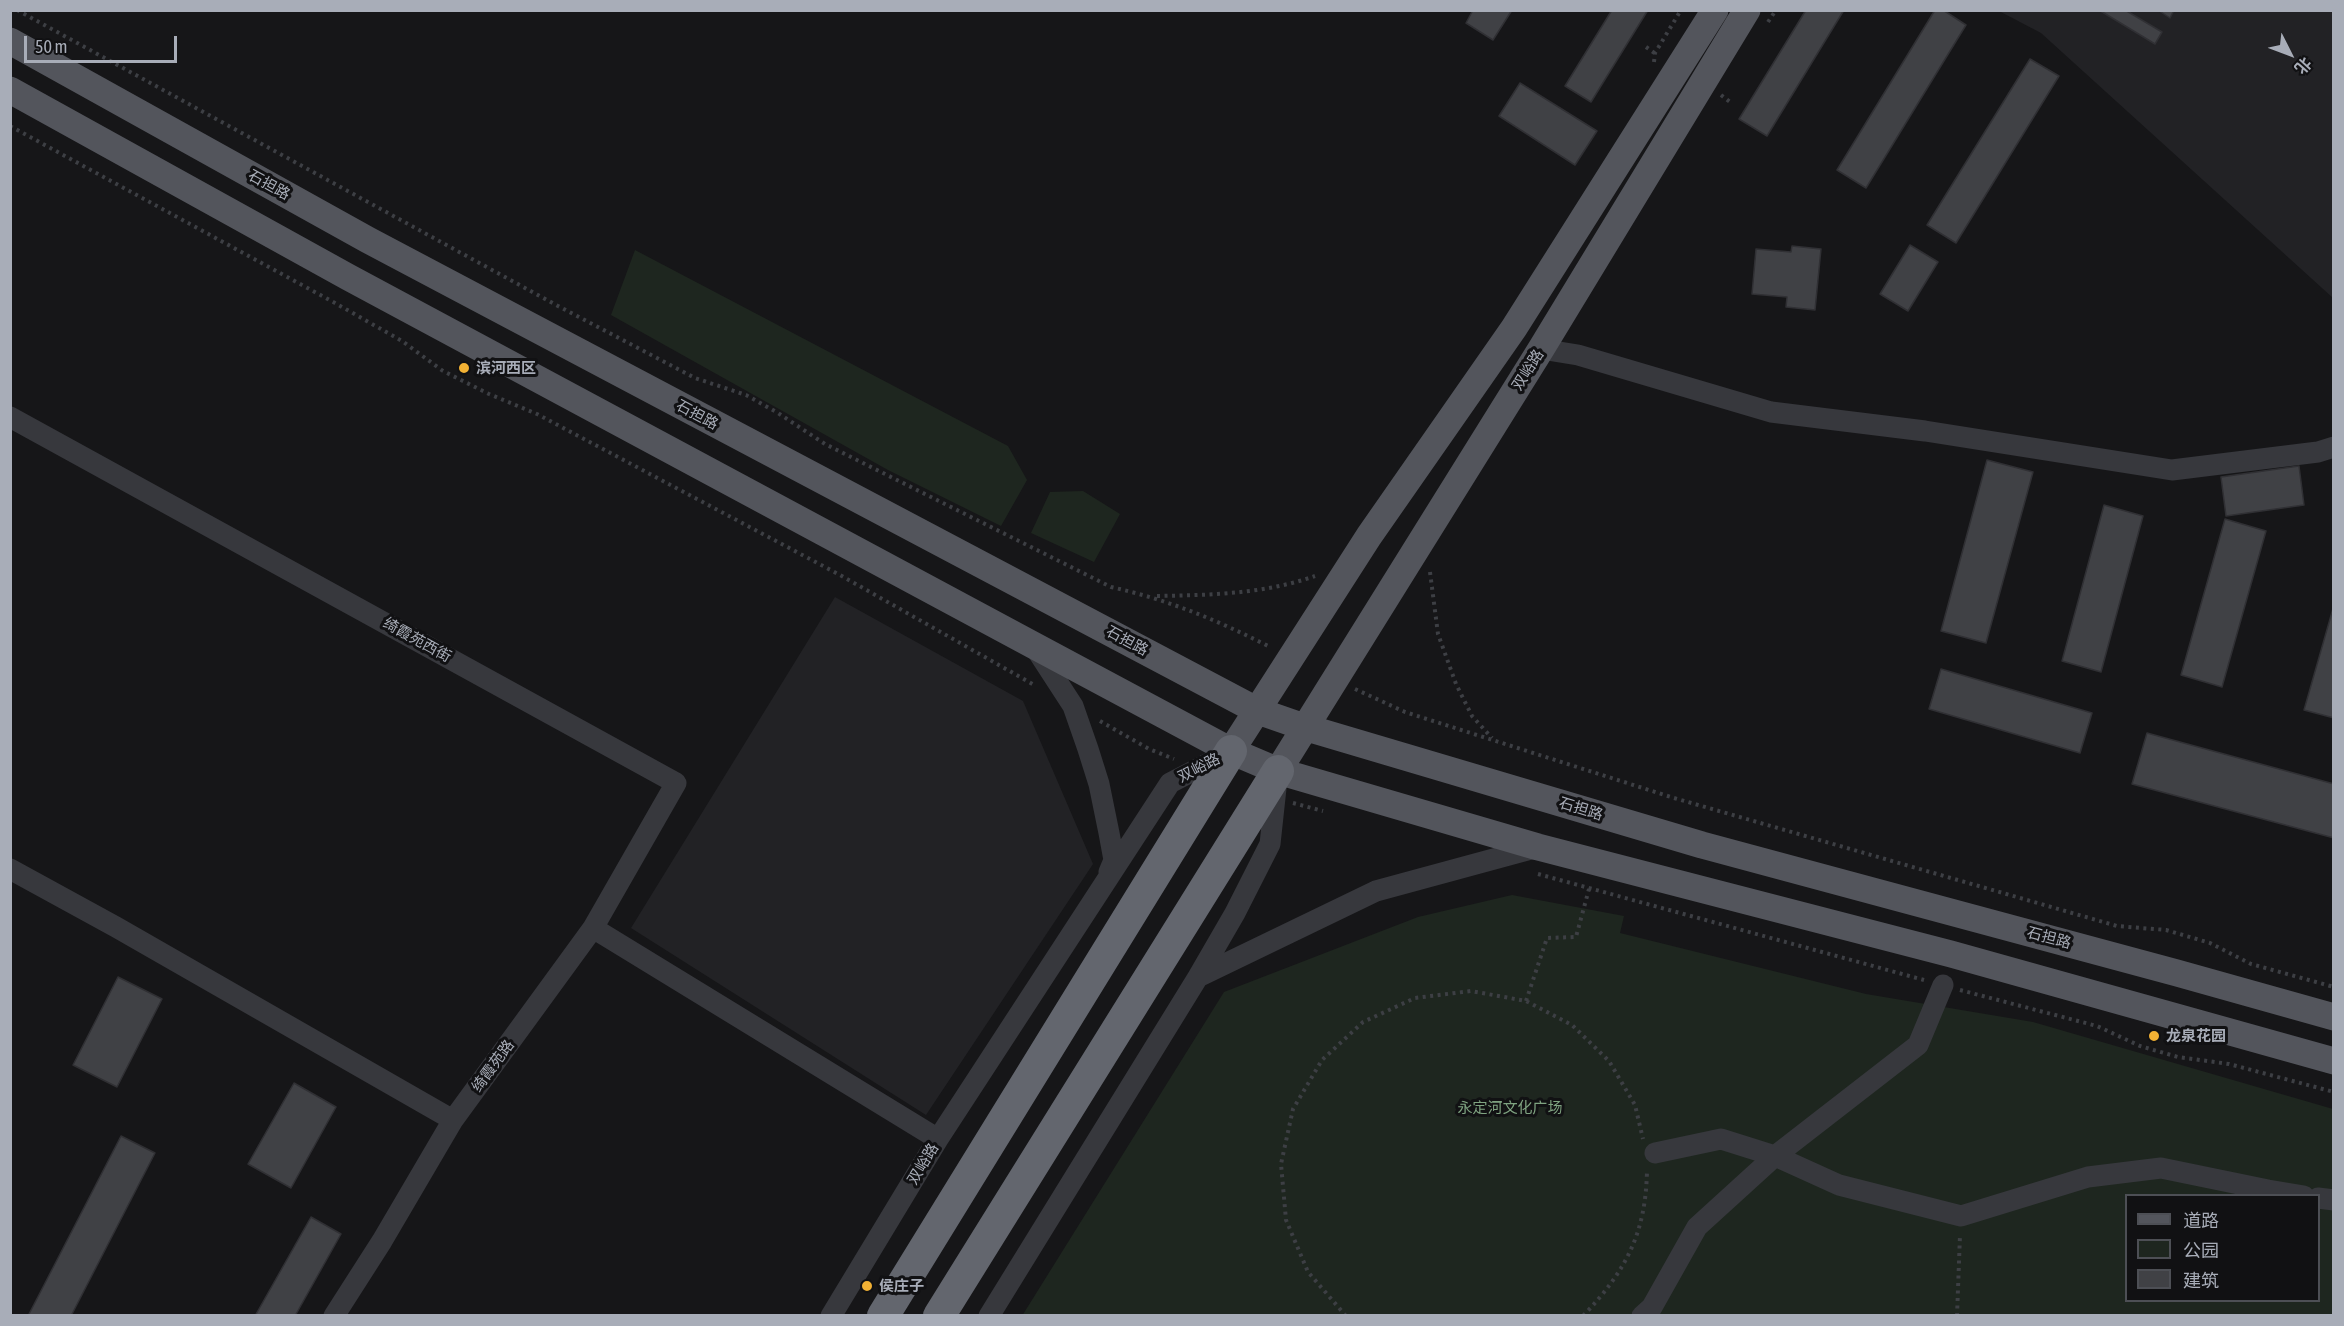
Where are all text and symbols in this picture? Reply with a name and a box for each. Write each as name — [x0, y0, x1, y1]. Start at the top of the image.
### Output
scale bar — [27, 24, 180, 62]
north arrow — [2260, 24, 2320, 84]
text: 50 m — [35, 36, 67, 57]
text: 北 — [2291, 54, 2315, 78]
street label: 石担路 — [245, 166, 293, 204]
street label: 双峪路 — [1508, 346, 1548, 394]
place label: 滨河西区 — [476, 359, 536, 377]
marker: 滨河西区 — [457, 361, 471, 375]
street label: 石担路 — [673, 396, 721, 434]
street label: 绮霞苑西街 — [380, 614, 454, 666]
street label: 石担路 — [1103, 622, 1151, 660]
street label: 双峪路 — [1175, 750, 1223, 786]
street label: 石担路 — [1557, 794, 1605, 824]
street label: 石担路 — [2025, 923, 2073, 953]
place label: 龙泉花园 — [2166, 1027, 2226, 1045]
marker: 龙泉花园 — [2147, 1029, 2161, 1043]
street label: 绮霞苑路 — [468, 1036, 518, 1096]
park label: 永定河文化广场 — [1458, 1099, 1562, 1117]
street label: 双峪路 — [904, 1140, 942, 1188]
legend — [2125, 1194, 2320, 1302]
text: 道路 — [2183, 1210, 2219, 1231]
text: 公园 — [2183, 1240, 2219, 1261]
text: 建筑 — [2183, 1270, 2219, 1291]
place label: 侯庄子 — [879, 1277, 924, 1295]
marker: 侯庄子 — [860, 1279, 874, 1293]

